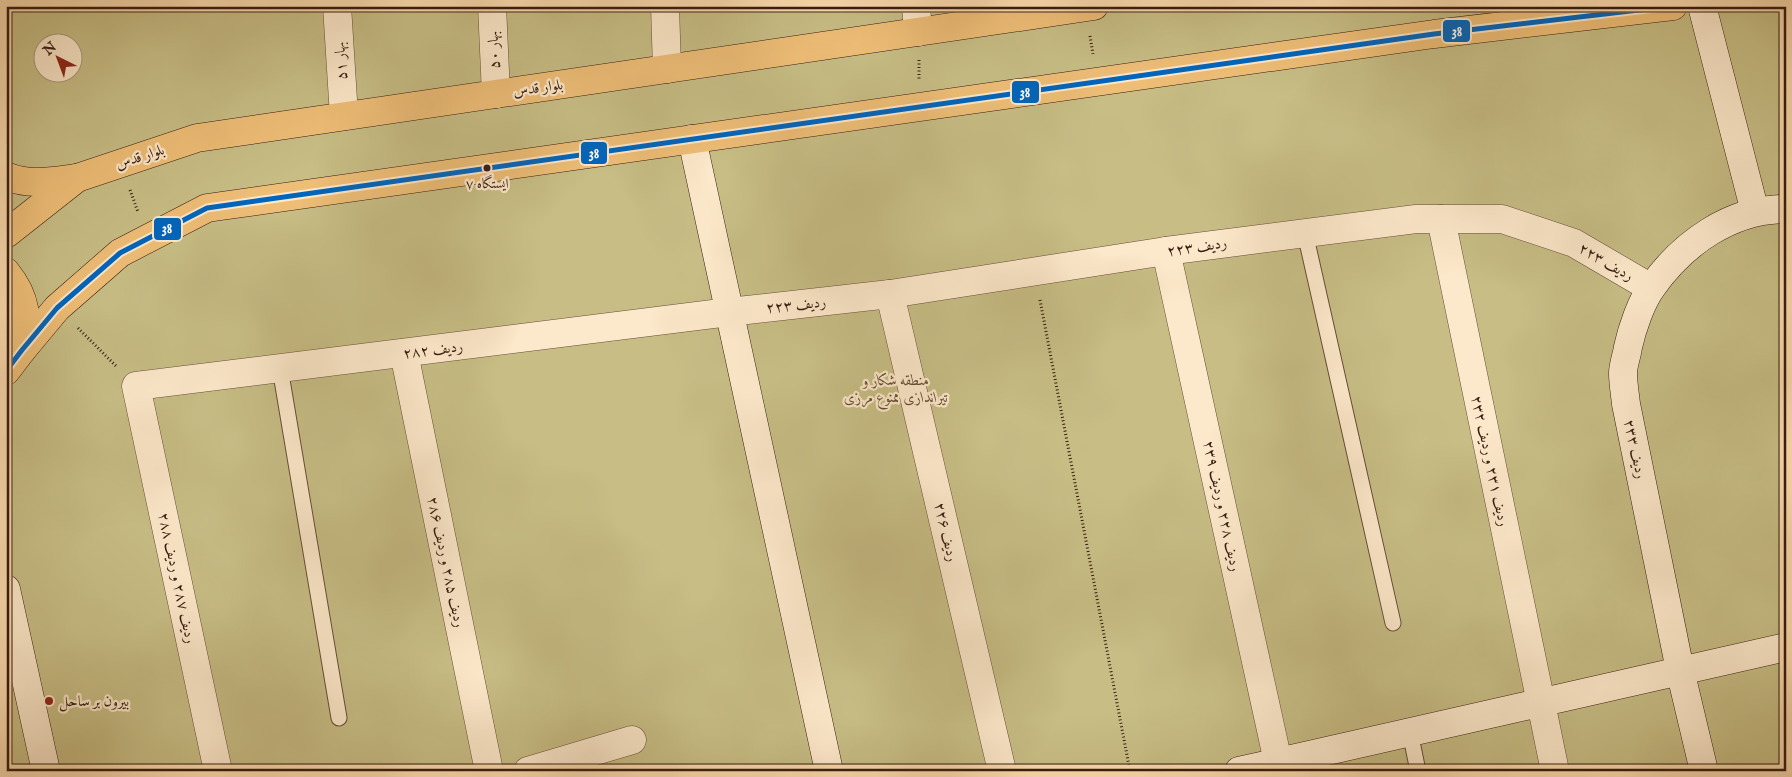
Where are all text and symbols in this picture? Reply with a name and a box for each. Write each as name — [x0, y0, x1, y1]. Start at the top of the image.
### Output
line badge: 38 — [1442, 19, 1471, 43]
text: 38 — [1452, 23, 1463, 41]
street label: بهار ۵۰ — [484, 30, 504, 70]
north arrow — [32, 32, 82, 82]
text: N — [39, 38, 60, 60]
street label: بهار ۵۱ — [330, 41, 352, 81]
street label: بلوار قدس — [512, 75, 564, 101]
line badge: 38 — [1011, 80, 1040, 104]
text: 38 — [1020, 84, 1031, 102]
street label: بلوار قدس — [113, 140, 167, 174]
line badge: 38 — [580, 141, 608, 165]
text: 38 — [589, 145, 600, 163]
marker: ایستگاه ۷ — [482, 163, 492, 173]
place label: ایستگاه ۷ — [466, 174, 508, 193]
line badge: 38 — [153, 217, 182, 241]
text: 38 — [162, 220, 173, 238]
street label: ردیف ۲۲۳ — [1166, 233, 1228, 261]
street label: ردیف ۲۲۳ — [1575, 239, 1637, 285]
street label: ردیف ۲۲۳ — [765, 292, 827, 318]
street label: ردیف ۲۸۲ — [402, 337, 464, 363]
park label: منطقه شکار و تیراندازی ممنوع مرزی — [844, 371, 948, 410]
street label: ردیف ۲۳۱ و ردیف ۲۳۲ — [1467, 394, 1513, 528]
street label: ردیف ۲۳۳ — [1619, 418, 1651, 480]
street label: ردیف ۲۲۸ و ردیف ۲۳۹ — [1199, 439, 1245, 573]
street label: ردیف ۲۸۵ و ردیف ۲۸۶ — [423, 495, 469, 629]
street label: ردیف ۲۲۶ — [930, 501, 962, 564]
street label: ردیف ۲۸۷ و ردیف ۲۸۸ — [154, 511, 200, 645]
place label: بیرون بر ساحل — [59, 692, 129, 712]
marker: بیرون بر ساحل — [43, 695, 55, 707]

